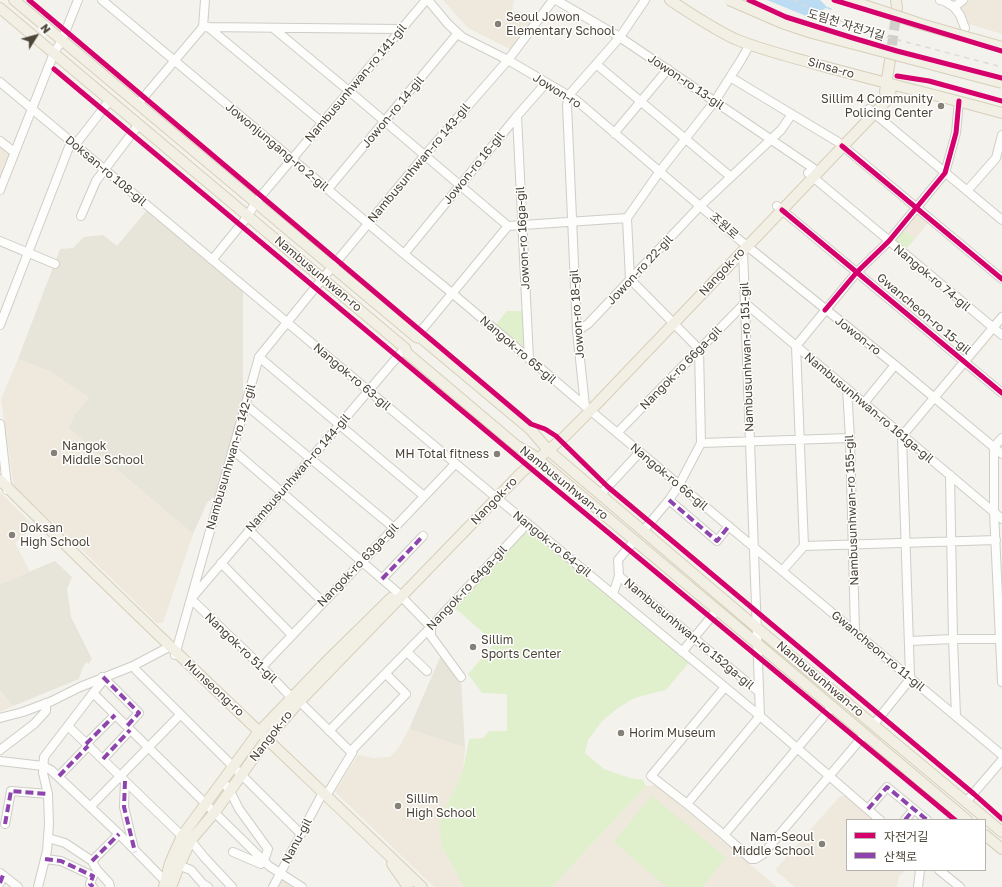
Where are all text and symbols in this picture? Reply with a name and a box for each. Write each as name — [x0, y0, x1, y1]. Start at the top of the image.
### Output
street label: 도림천 자전거길 — [806, 6, 886, 44]
place label: Seoul Jowon Elementary School — [506, 10, 615, 38]
north arrow — [16, 16, 56, 56]
marker: Seoul Jowon Elementary School — [493, 19, 503, 29]
text: N — [38, 21, 54, 36]
street label: Nambusunhwan-ro 141-gil — [302, 21, 410, 145]
street label: Jowon-ro 13-gil — [645, 51, 727, 113]
street label: Sinsa-ro — [806, 55, 856, 81]
street label: Jowon-ro — [530, 71, 584, 111]
street label: Jowon-ro 14-gil — [359, 73, 427, 151]
place label: Sillim 4 Community Policing Center — [821, 92, 933, 120]
street label: Jowonjungang-ro 2-gil — [223, 100, 331, 194]
street label: Nambusunhwan-ro 143-gil — [365, 100, 473, 226]
marker: Sillim 4 Community Policing Center — [936, 101, 946, 111]
street label: Jowon-ro 16-gil — [440, 129, 508, 207]
street label: Doksan-ro 108-gil — [62, 133, 150, 209]
street label: Jowon-ro 16ga-gil — [513, 186, 533, 290]
street label: 조원로 — [707, 210, 741, 242]
street label: Jowon-ro 22-gil — [604, 232, 676, 308]
street label: Nambusunhwan-ro — [271, 233, 365, 315]
street label: Nangok-ro 74-gil — [891, 242, 973, 314]
street label: Nangok-ro — [696, 245, 748, 299]
street label: Jowon-ro 18-gil — [567, 269, 587, 359]
street label: Gwancheon-ro 15-gil — [874, 270, 974, 358]
street label: Nambusunhwan-ro 151-gil — [737, 282, 757, 432]
street label: Nangok-ro 65-gil — [477, 313, 559, 387]
street label: Jowon-ro — [832, 314, 884, 358]
street label: Nangok-ro 66ga-gil — [637, 323, 725, 413]
street label: Nangok-ro 63-gil — [310, 340, 394, 414]
street label: Nambusunhwan-ro 161ga-gil — [801, 350, 937, 466]
street label: Nambusunhwan-ro 142-gil — [203, 382, 259, 532]
street label: Nambusunhwan-ro 144-gil — [243, 411, 353, 535]
street label: Nambusunhwan-ro 155-gil — [842, 434, 862, 586]
place label: Nangok Middle School — [62, 439, 144, 467]
street label: Nangok-ro 66-gil — [627, 440, 711, 514]
street label: Nambusunhwan-ro — [517, 443, 611, 523]
place label: MH Total fitness — [395, 447, 489, 461]
marker: Nangok Middle School — [49, 448, 59, 458]
marker: MH Total fitness — [492, 449, 502, 459]
street label: Nangok-ro — [468, 474, 520, 528]
street label: Nangok-ro 64-gil — [510, 508, 594, 580]
street label: Nangok-ro 63ga-gil — [314, 520, 402, 610]
place label: Doksan High School — [20, 521, 90, 549]
marker: Doksan High School — [7, 530, 17, 540]
street label: Nangok-ro 64ga-gil — [424, 542, 510, 634]
street label: Nambusunhwan-ro 152ga-gil — [621, 575, 757, 693]
street label: Gwancheon-ro 11-gil — [828, 608, 928, 694]
street label: Nangok-ro 51-gil — [202, 610, 280, 686]
place label: Sillim Sports Center — [481, 633, 561, 661]
street label: Nambusunhwan-ro — [773, 638, 867, 720]
marker: Sillim Sports Center — [468, 642, 478, 652]
street label: Munseong-ro — [181, 657, 247, 719]
street label: Nangok-ro — [247, 708, 295, 764]
place label: Horim Museum — [629, 726, 716, 740]
marker: Horim Museum — [616, 728, 626, 738]
place label: Sillim High School — [406, 792, 476, 820]
marker: Sillim High School — [393, 801, 403, 811]
street label: Nanu-gil — [279, 816, 315, 866]
legend — [846, 819, 986, 871]
text: 자전거길 — [884, 829, 928, 844]
place label: Nam-Seoul Middle School — [732, 830, 814, 858]
marker: Nam-Seoul Middle School — [817, 839, 827, 849]
text: 산책로 — [884, 849, 917, 864]

